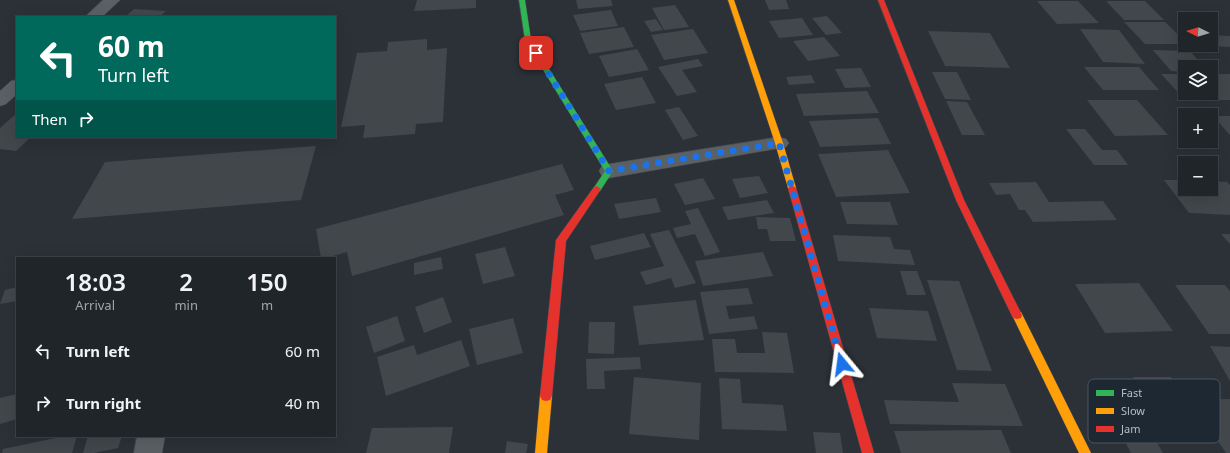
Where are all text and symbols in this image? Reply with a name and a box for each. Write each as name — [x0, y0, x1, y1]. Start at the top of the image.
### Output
north arrow — [1178, 12, 1218, 52]
map controls — [1178, 12, 1218, 196]
text: 60 m — [98, 27, 165, 65]
icon: left — [32, 32, 84, 84]
pin — [519, 36, 553, 70]
icon: arrive — [525, 42, 547, 64]
button: layers — [1178, 60, 1218, 100]
text: Turn left — [98, 63, 169, 87]
icon: right — [75, 108, 97, 130]
button: + — [1178, 108, 1218, 148]
text: Then — [32, 109, 67, 129]
button: − — [1178, 156, 1218, 196]
text: 18:03 — [64, 265, 126, 298]
text: 2 — [179, 265, 193, 298]
text: 150 — [246, 265, 288, 298]
text: Arrival — [75, 296, 115, 314]
text: min — [174, 296, 198, 314]
text: m — [261, 296, 273, 314]
icon: left — [32, 340, 54, 362]
text: Turn left — [66, 341, 130, 361]
text: 60 m — [285, 341, 320, 361]
position arrow — [821, 343, 863, 385]
legend — [1088, 379, 1220, 443]
text: Fast — [1121, 385, 1142, 400]
icon: right — [32, 392, 54, 414]
text: Turn right — [66, 393, 141, 413]
text: 40 m — [285, 393, 320, 413]
text: Slow — [1121, 403, 1145, 418]
text: Jam — [1120, 421, 1140, 436]

